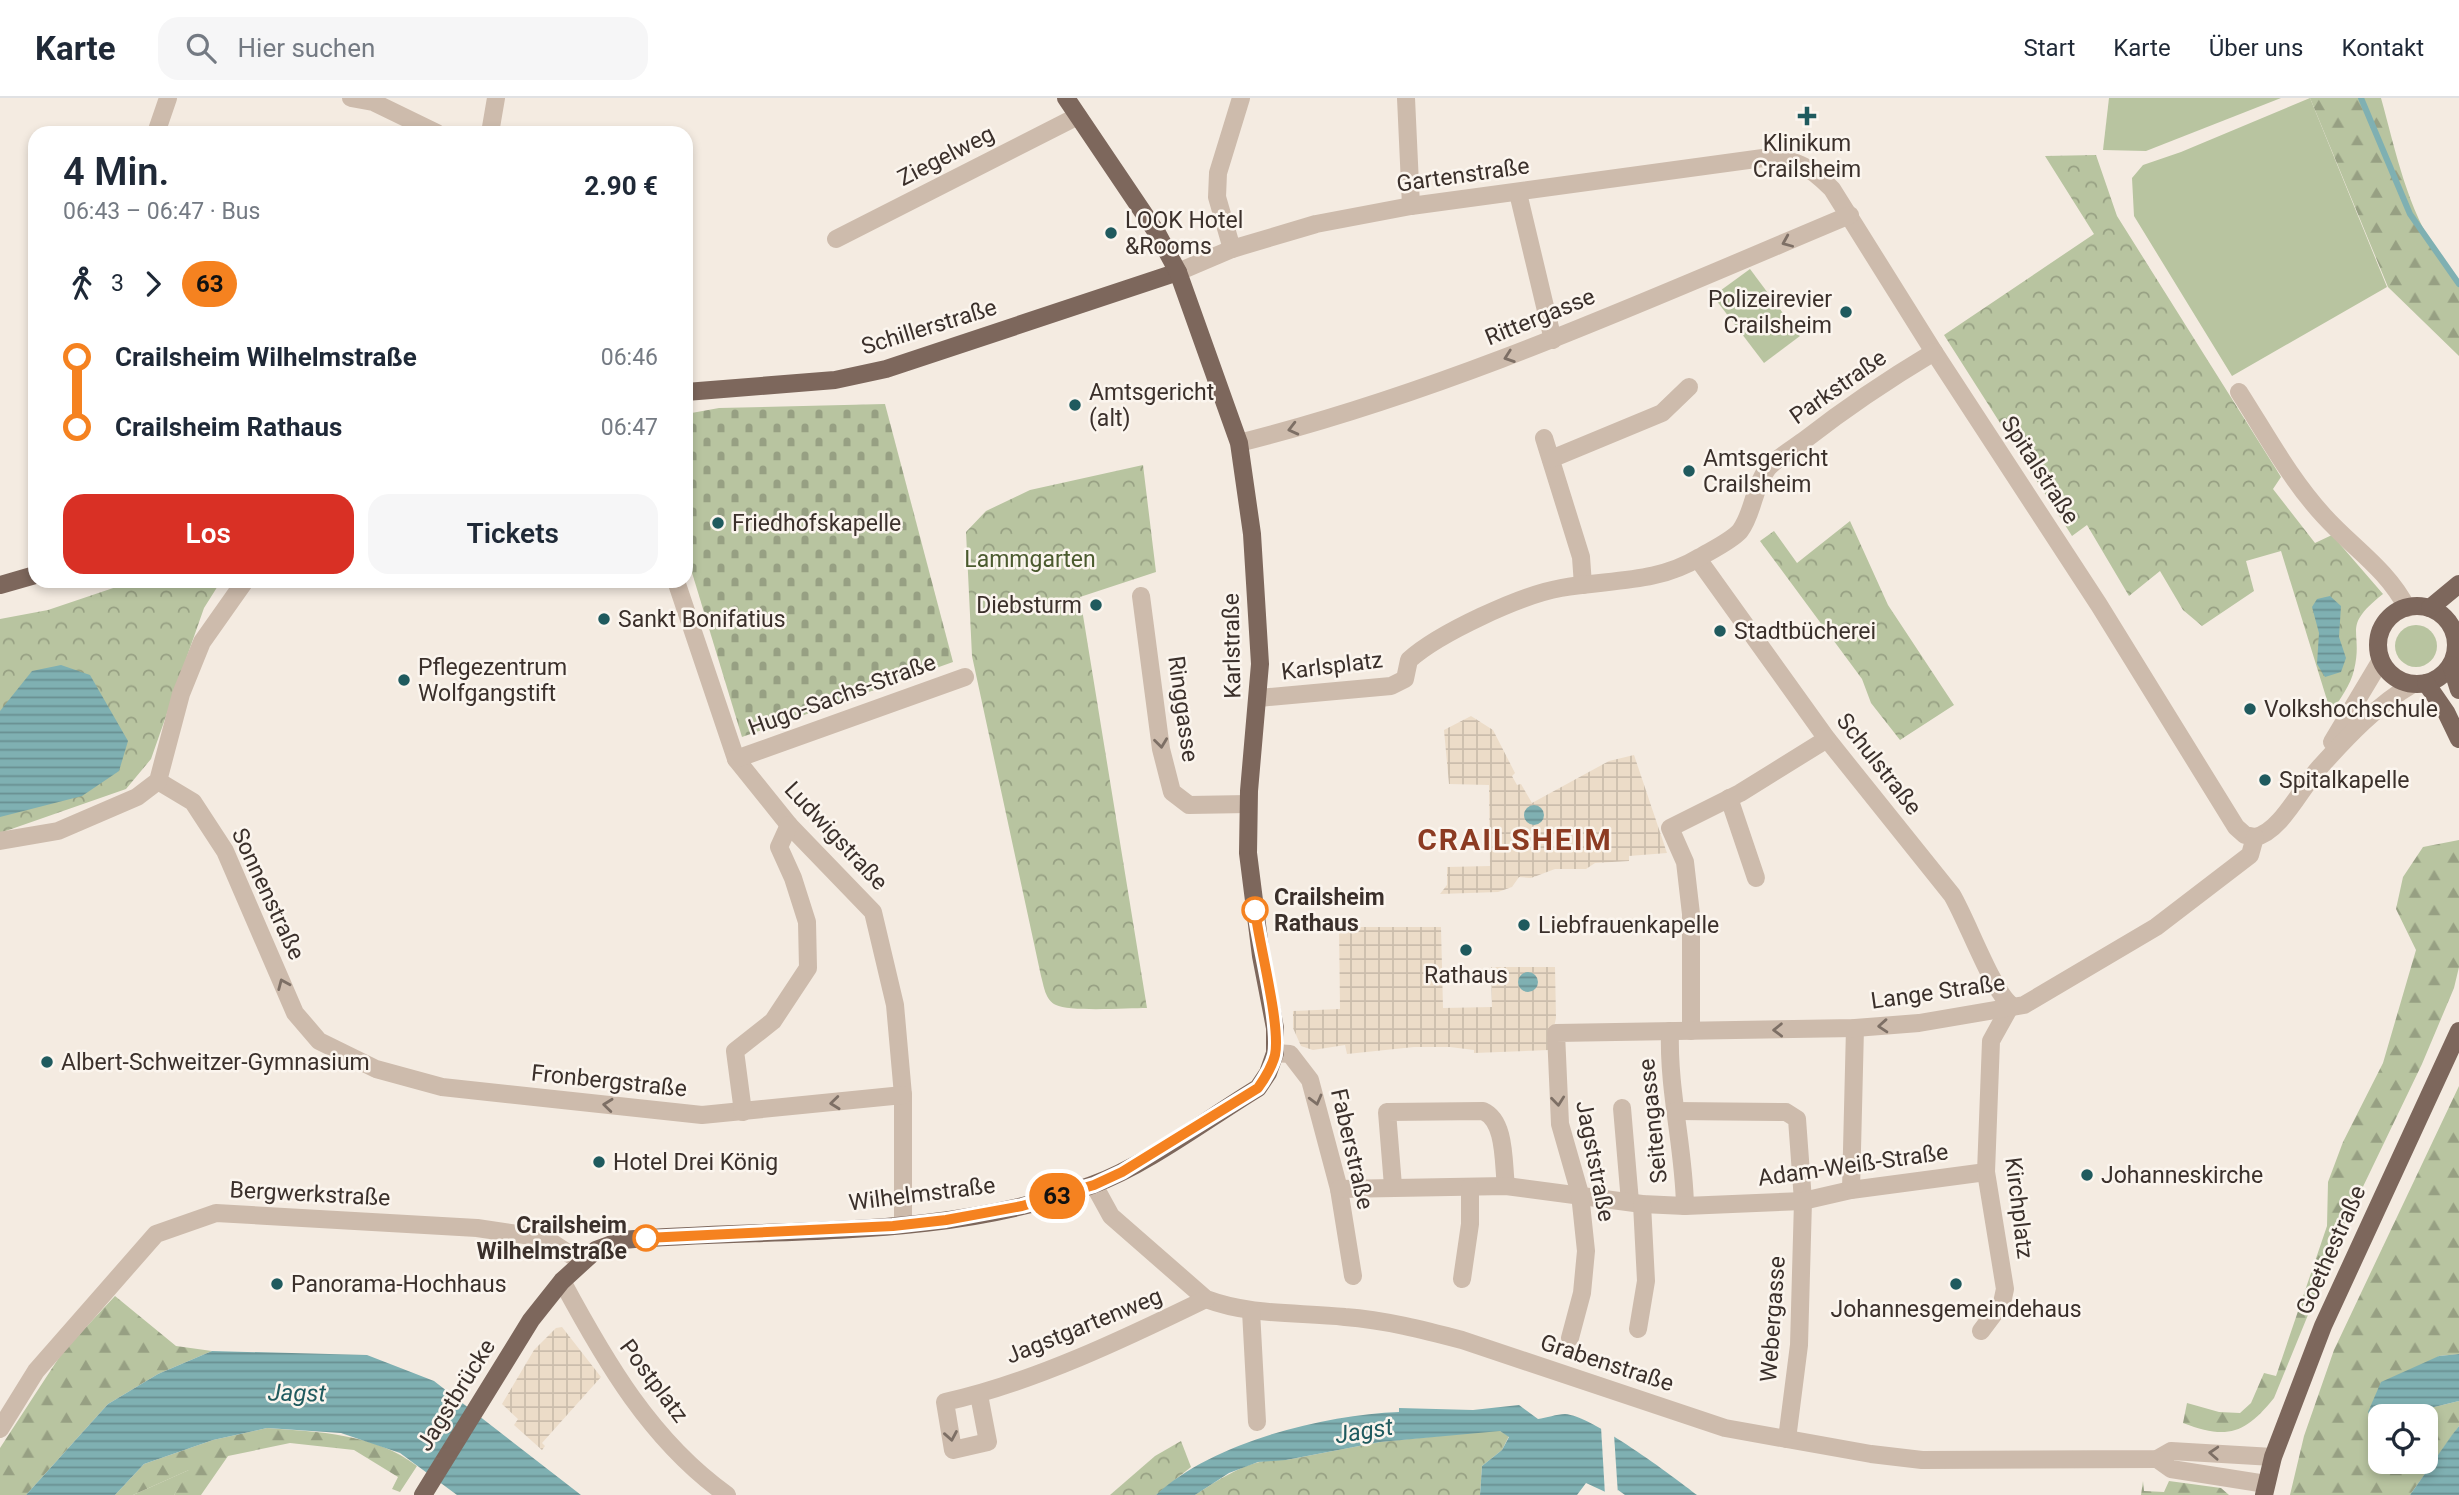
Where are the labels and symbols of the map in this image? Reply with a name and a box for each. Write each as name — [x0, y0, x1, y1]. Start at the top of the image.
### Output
marker: Klinikum Crailsheim — [1797, 106, 1817, 126]
street label: Ziegelweg — [893, 120, 999, 192]
place label: Klinikum Crailsheim — [1753, 130, 1861, 183]
street label: Gartenstraße — [1395, 152, 1531, 198]
place label: LOOK Hotel &Rooms — [1125, 207, 1243, 260]
marker: LOOK Hotel &Rooms — [1103, 225, 1119, 241]
one-way arrow — [1782, 233, 1794, 247]
street label: Rittergasse — [1481, 283, 1599, 351]
place label: Polizeirevier Crailsheim — [1708, 286, 1832, 339]
street label: Schillerstraße — [858, 294, 1000, 360]
marker: Polizeirevier Crailsheim — [1838, 304, 1854, 320]
street label: Parkstraße — [1785, 344, 1891, 430]
one-way arrow — [1503, 349, 1516, 363]
place label: Amtsgericht (alt) — [1089, 379, 1214, 432]
marker: Amtsgericht (alt) — [1067, 397, 1083, 413]
street label: Spitalstraße — [1995, 411, 2085, 529]
one-way arrow — [1288, 421, 1300, 435]
place label: Amtsgericht Crailsheim — [1703, 445, 1828, 498]
marker: Amtsgericht Crailsheim — [1681, 463, 1697, 479]
place label: Friedhofskapelle — [732, 510, 901, 537]
marker: Friedhofskapelle — [710, 515, 726, 531]
park label: Lammgarten — [964, 546, 1096, 573]
place label: Diebsturm — [976, 592, 1082, 619]
street label: Karlstraße — [1218, 593, 1246, 699]
marker: Diebsturm — [1088, 597, 1104, 613]
place label: Sankt Bonifatius — [618, 606, 786, 633]
marker: Sankt Bonifatius — [596, 611, 612, 627]
place label: Stadtbücherei — [1734, 618, 1876, 645]
marker: Stadtbücherei — [1712, 623, 1728, 639]
street label: Karlsplatz — [1280, 646, 1384, 686]
street label: Hugo-Sachs-Straße — [745, 649, 939, 741]
place label: Pflegezentrum Wolfgangstift — [418, 654, 567, 707]
street label: Ringgasse — [1162, 654, 1204, 764]
marker: Pflegezentrum Wolfgangstift — [396, 672, 412, 688]
place label: Volkshochschule — [2264, 696, 2438, 723]
marker: Volkshochschule — [2242, 701, 2258, 717]
street label: Schulstraße — [1831, 708, 1927, 820]
one-way arrow — [1153, 737, 1168, 749]
place label: Spitalkapelle — [2279, 767, 2409, 794]
marker: Spitalkapelle — [2257, 772, 2273, 788]
street label: Ludwigstraße — [779, 776, 893, 896]
district label: CRAILSHEIM — [1417, 822, 1613, 857]
street label: Sonnenstraße — [226, 824, 310, 964]
place label: Crailsheim Rathaus — [1274, 884, 1385, 937]
marker: Crailsheim Rathaus — [1242, 897, 1268, 923]
place label: Liebfrauenkapelle — [1538, 912, 1719, 939]
marker: Liebfrauenkapelle — [1516, 917, 1532, 933]
marker: Rathaus — [1458, 942, 1474, 958]
place label: Rathaus — [1424, 962, 1508, 989]
street label: Lange Straße — [1869, 969, 2007, 1015]
one-way arrow — [277, 979, 291, 991]
one-way arrow — [1877, 1018, 1888, 1033]
one-way arrow — [1772, 1022, 1782, 1038]
place label: Albert-Schweitzer-Gymnasium — [61, 1049, 370, 1076]
marker: Albert-Schweitzer-Gymnasium — [39, 1054, 55, 1070]
street label: Seitengasse — [1633, 1057, 1673, 1185]
street label: Fronbergstraße — [530, 1059, 688, 1103]
street label: Faberstraße — [1325, 1086, 1379, 1212]
one-way arrow — [1308, 1094, 1322, 1106]
one-way arrow — [829, 1095, 840, 1110]
one-way arrow — [1550, 1096, 1565, 1107]
one-way arrow — [603, 1098, 614, 1113]
street label: Jagststraße — [1570, 1098, 1620, 1224]
street label: Adam-Weiß-Straße — [1756, 1138, 1950, 1192]
place label: Hotel Drei König — [613, 1149, 778, 1176]
marker: Hotel Drei König — [591, 1154, 607, 1170]
street label: Kirchplatz — [1999, 1156, 2039, 1260]
place label: Johanneskirche — [2101, 1162, 2263, 1189]
marker: Johanneskirche — [2079, 1167, 2095, 1183]
street label: Wilhelmstraße — [847, 1172, 997, 1216]
line badge: 63 — [1026, 1173, 1088, 1219]
street label: Bergwerkstraße — [229, 1176, 391, 1212]
street label: Goethestraße — [2291, 1181, 2371, 1319]
place label: Crailsheim Wilhelmstraße — [476, 1212, 627, 1265]
marker: Crailsheim Wilhelmstraße — [633, 1225, 659, 1251]
street label: Webergasse — [1755, 1255, 1791, 1383]
place label: Panorama-Hochhaus — [291, 1271, 507, 1298]
marker: Panorama-Hochhaus — [269, 1276, 285, 1292]
marker: Johannesgemeindehaus — [1948, 1276, 1964, 1292]
street label: Jagstgartenweg — [1002, 1282, 1166, 1370]
place label: Johannesgemeindehaus — [1830, 1296, 2082, 1323]
street label: Grabenstraße — [1537, 1329, 1677, 1397]
street label: Jagstbrücke — [411, 1334, 501, 1456]
street label: Postplatz — [614, 1334, 694, 1428]
water label: Jagst — [268, 1378, 327, 1408]
water label: Jagst — [1333, 1413, 1395, 1449]
one-way arrow — [943, 1430, 958, 1442]
one-way arrow — [2208, 1446, 2219, 1461]

